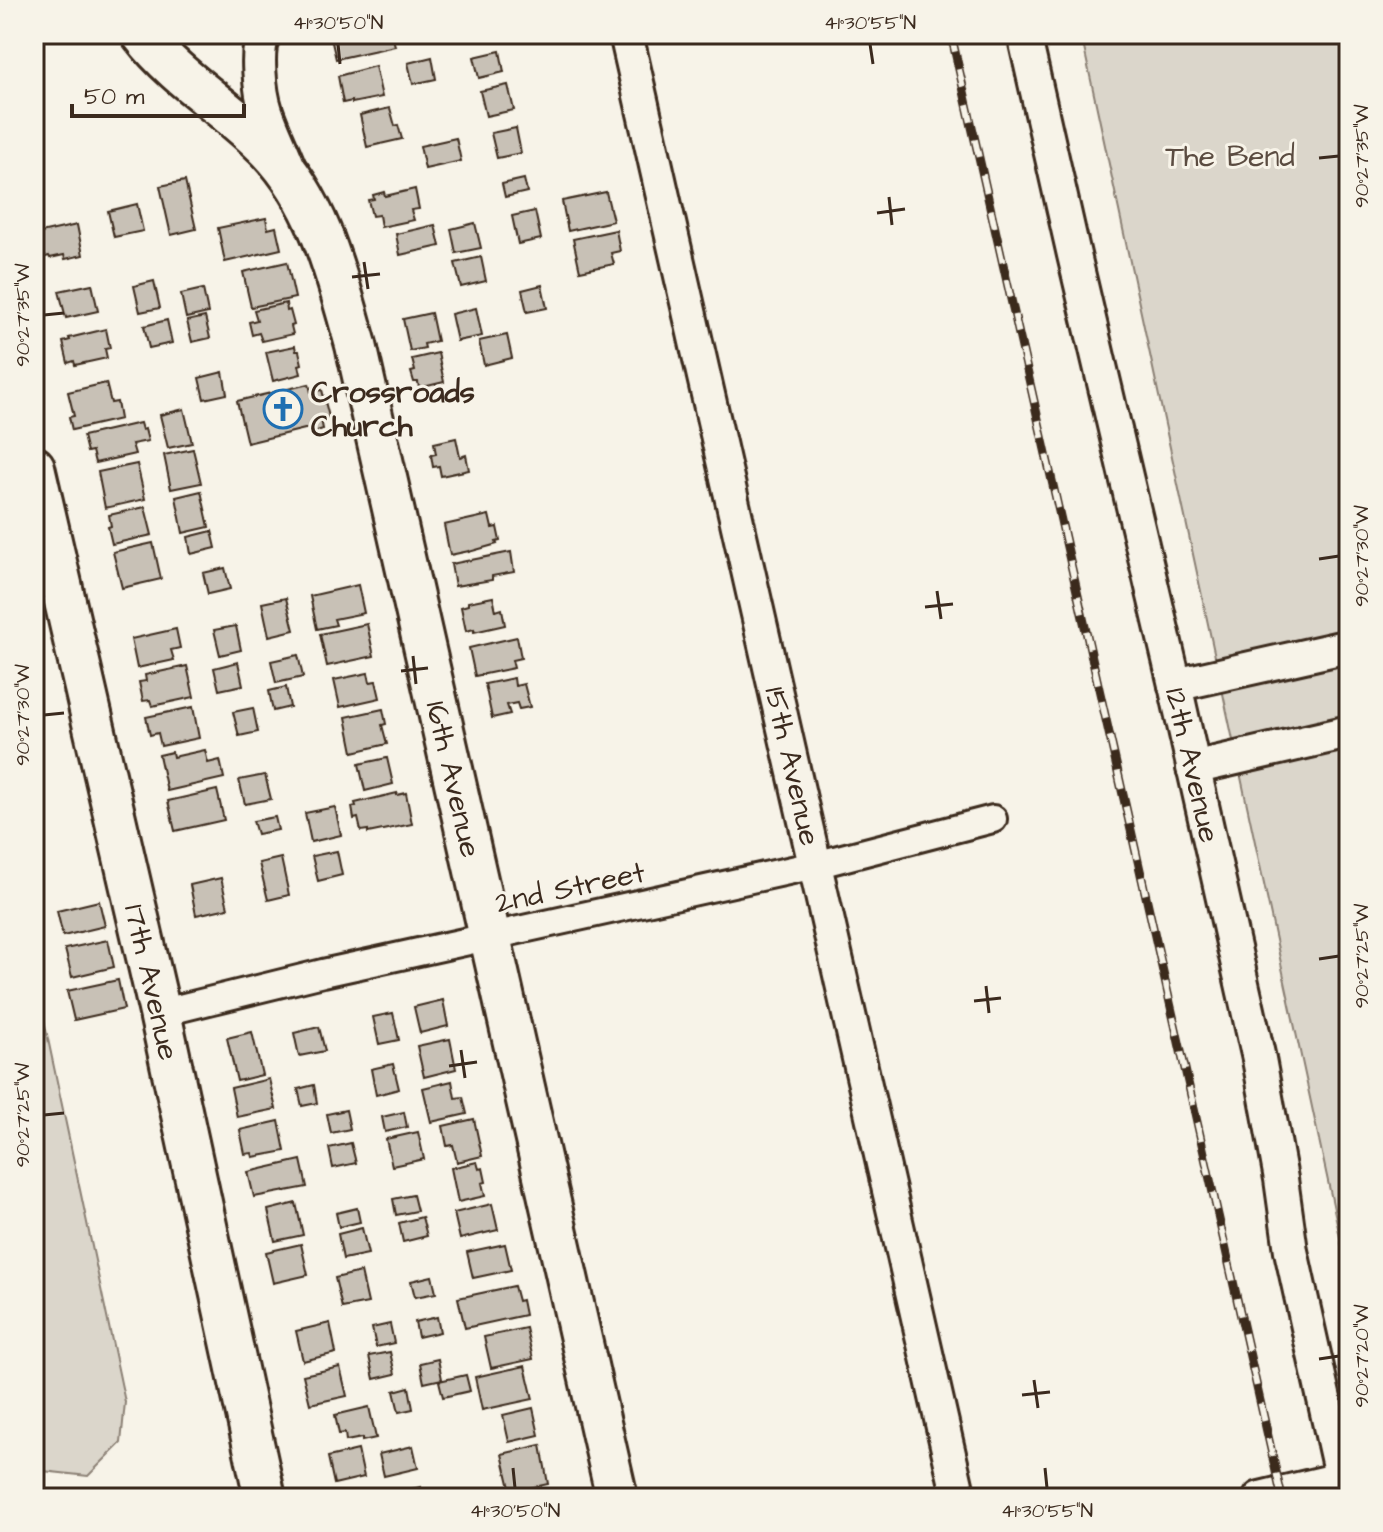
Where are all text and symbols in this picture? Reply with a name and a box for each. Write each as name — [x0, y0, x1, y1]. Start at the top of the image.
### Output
text: 41°30'50"N — [293, 9, 383, 37]
text: 41°30'55"N — [824, 9, 916, 37]
scale bar — [72, 68, 244, 118]
text: 50 m — [84, 80, 145, 114]
text: 90°27'35"W — [1348, 104, 1376, 208]
park label: The Bend — [1165, 136, 1295, 178]
text: 90°27'35"W — [9, 263, 37, 367]
place label: Crossroads Church — [311, 372, 475, 448]
church icon: Crossroads Church — [262, 388, 304, 430]
text: 90°27'30"W — [1348, 505, 1376, 607]
text: 90°27'30"W — [9, 664, 37, 766]
street label: 15th Avenue — [753, 683, 831, 850]
street label: 12th Avenue — [1154, 684, 1230, 847]
street label: 16th Avenue — [415, 697, 491, 861]
street label: 2nd Street — [491, 852, 649, 924]
street label: 17th Avenue — [113, 900, 189, 1064]
text: 90°27'25"W — [1348, 904, 1376, 1008]
text: 90°27'25"W — [9, 1063, 37, 1167]
text: 90°27'20"W — [1348, 1304, 1376, 1408]
text: 41°30'50"N — [470, 1497, 560, 1525]
text: 41°30'55"N — [1001, 1497, 1093, 1525]

